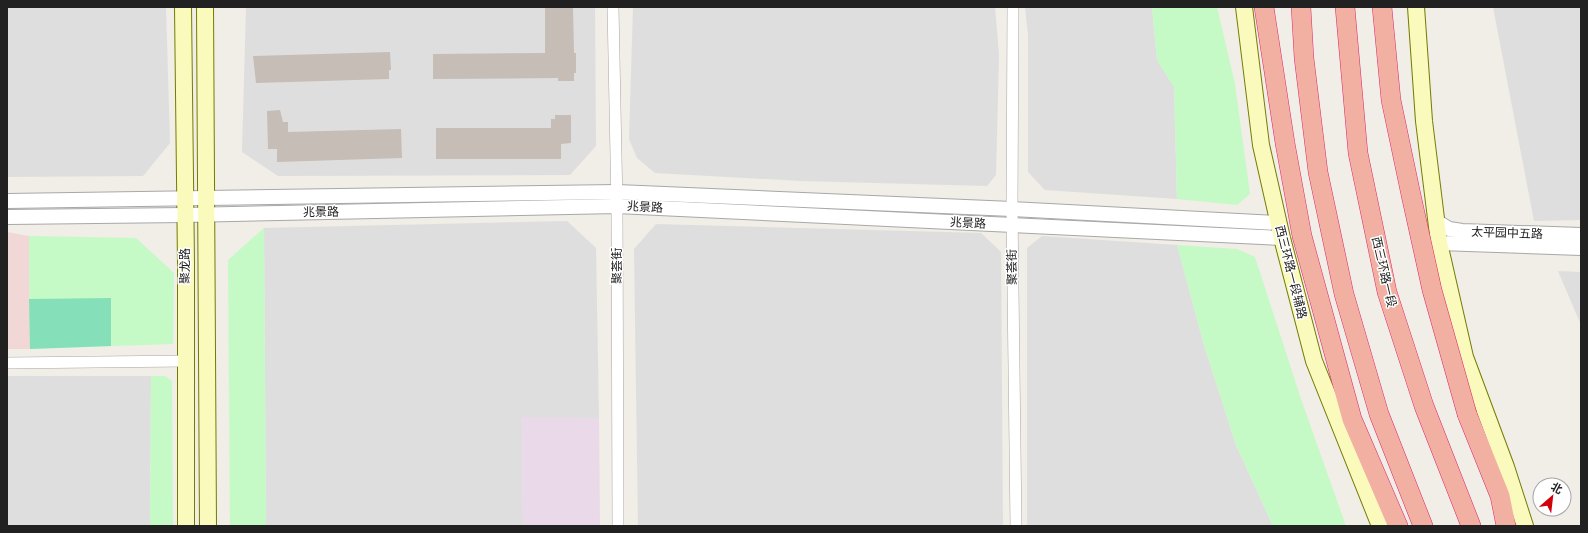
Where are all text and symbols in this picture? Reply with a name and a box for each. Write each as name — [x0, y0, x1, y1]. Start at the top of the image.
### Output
street label: 兆景路 — [627, 198, 663, 216]
street label: 兆景路 — [303, 204, 339, 220]
street label: 兆景路 — [950, 214, 986, 232]
street label: 西三环路一段辅路 — [1272, 223, 1310, 321]
street label: 太平园中五路 — [1471, 224, 1543, 242]
street label: 西三环路一段 — [1368, 235, 1400, 309]
street label: 聚龙路 — [177, 248, 193, 284]
street label: 聚荟街 — [609, 248, 625, 284]
street label: 聚荟街 — [1004, 249, 1020, 285]
north arrow — [1532, 477, 1572, 517]
text: 北 — [1549, 479, 1565, 497]

